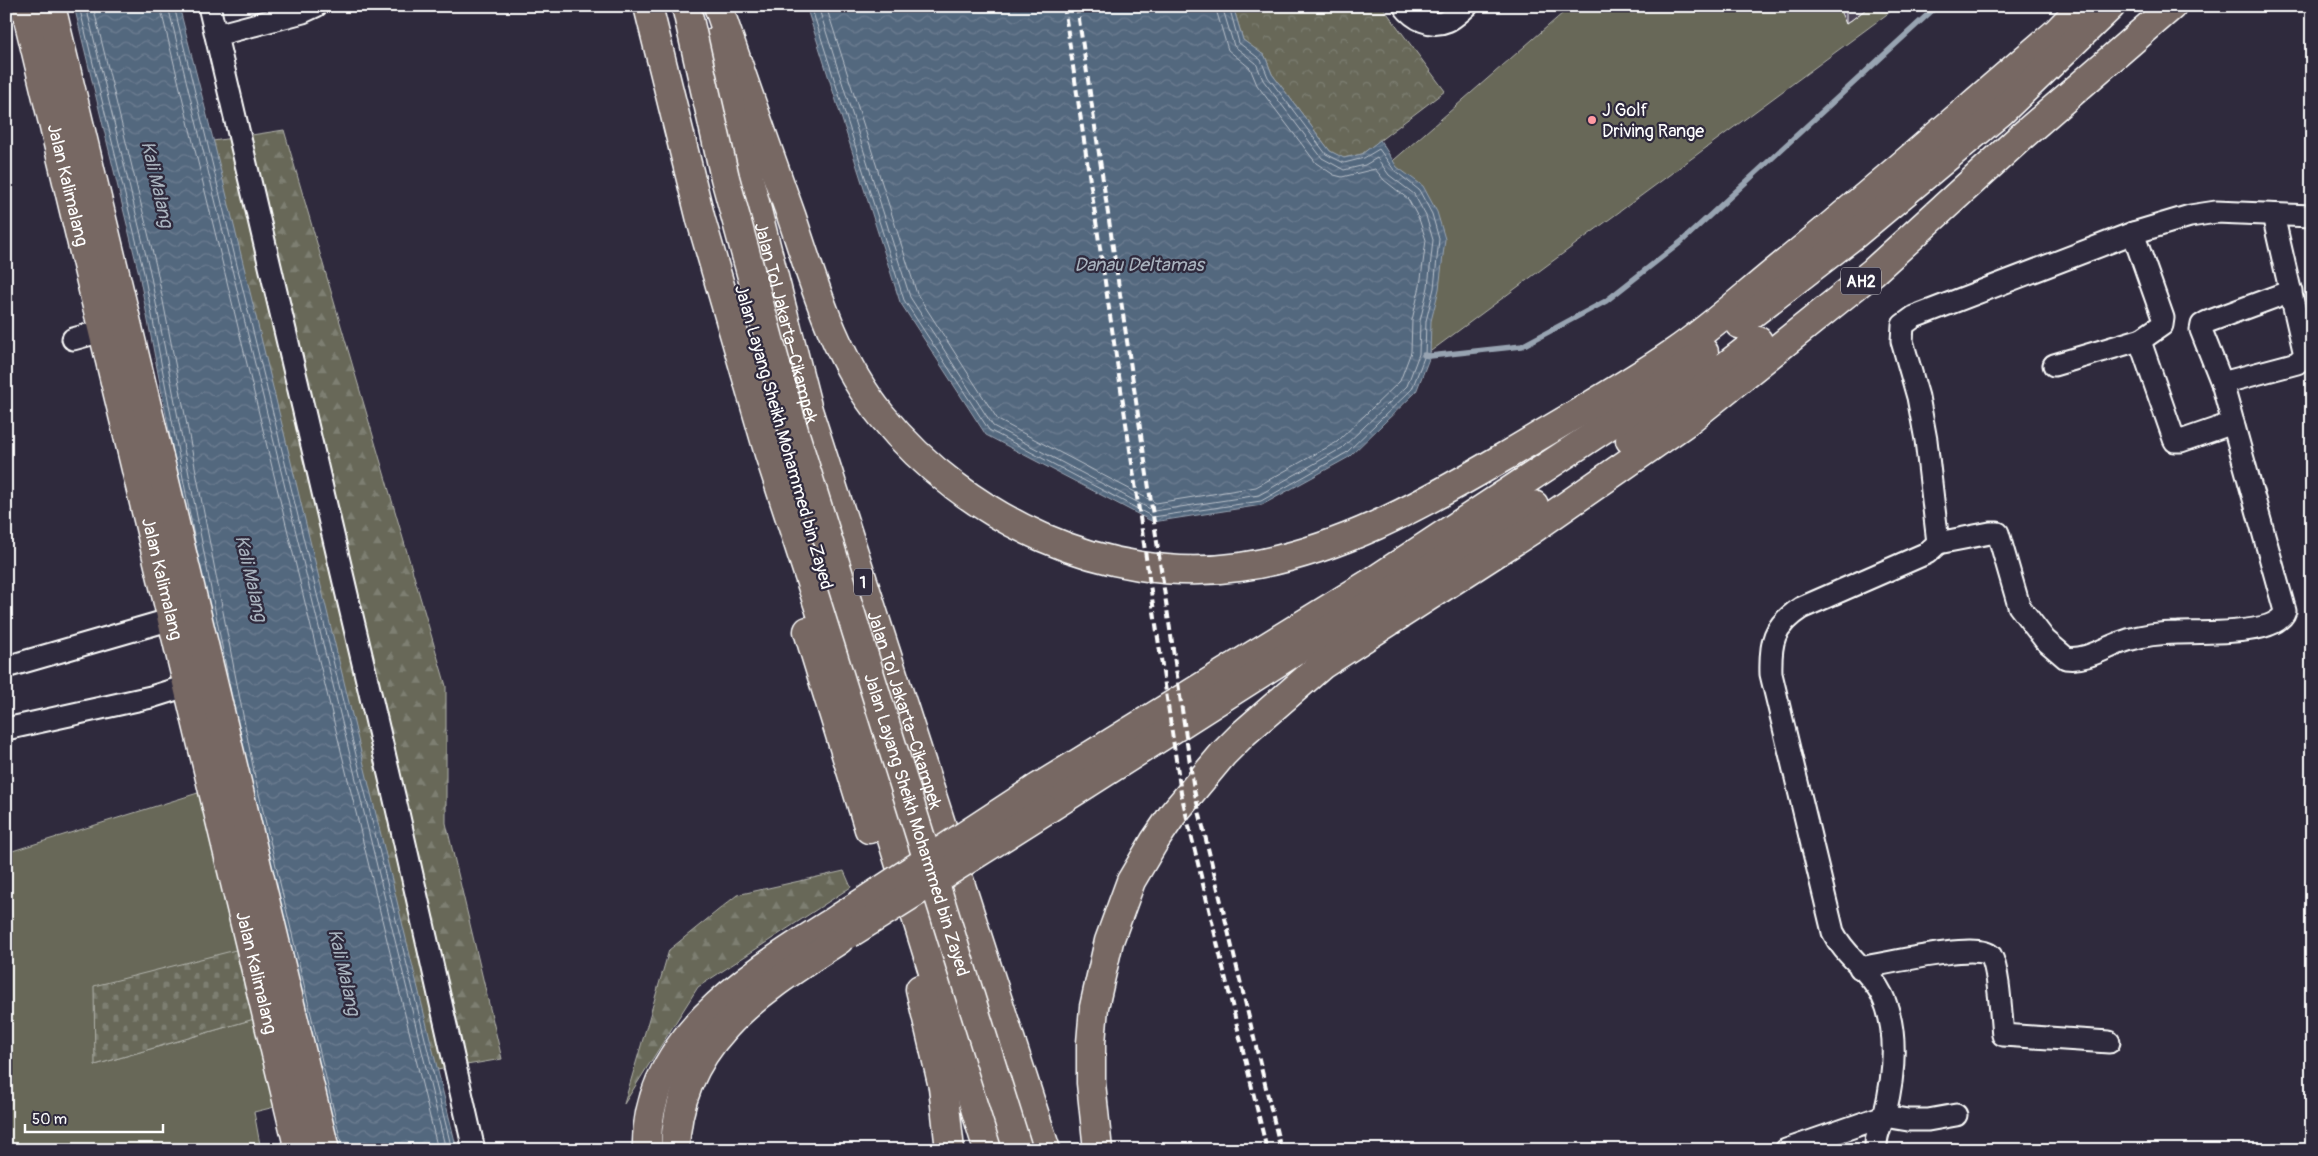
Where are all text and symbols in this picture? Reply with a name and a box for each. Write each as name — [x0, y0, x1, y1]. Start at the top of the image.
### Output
place label: J Golf Driving Range — [1602, 99, 1704, 143]
marker: J Golf Driving Range — [1586, 114, 1598, 126]
street label: Jalan Kalimalang — [42, 121, 93, 249]
water label: Kali Malang — [135, 139, 179, 231]
street label: Jalan Tol Jakarta–Cikampek — [749, 220, 823, 427]
water label: Danau Deltamas — [1074, 253, 1206, 277]
road number: AH2 — [1841, 268, 1881, 294]
street label: Jalan Layang Sheikh Mohammed bin Zayed — [729, 282, 838, 592]
street label: Jalan Kalimalang — [136, 515, 187, 643]
water label: Kali Malang — [229, 533, 273, 625]
road number: 1 — [854, 568, 872, 596]
street label: Jalan Tol Jakarta–Cikampek — [861, 608, 947, 813]
street label: Jalan Layang Sheikh Mohammed bin Zayed — [858, 670, 974, 979]
street label: Jalan Kalimalang — [230, 909, 282, 1036]
water label: Kali Malang — [322, 927, 366, 1019]
scale bar — [25, 1101, 162, 1133]
text: 50 m — [32, 1110, 67, 1129]

